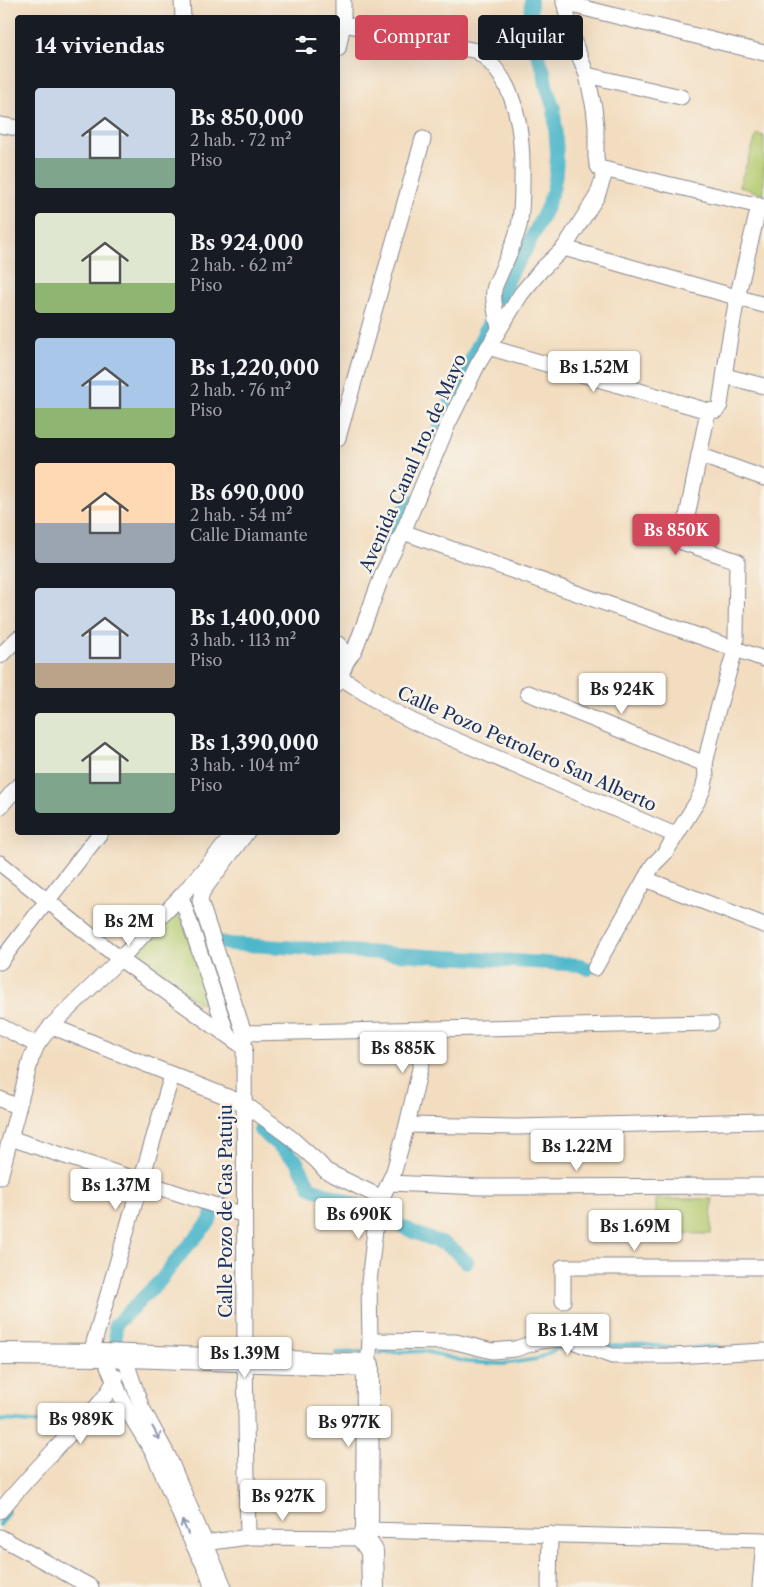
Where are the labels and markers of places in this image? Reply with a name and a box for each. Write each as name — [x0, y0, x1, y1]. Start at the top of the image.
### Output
pin: Bs 1.52M — [542, 350, 646, 393]
pin: Bs 850K — [630, 514, 722, 556]
pin: Bs 924K — [576, 672, 668, 715]
pin: Bs 2M — [94, 904, 164, 947]
pin: Bs 885K — [357, 1032, 449, 1074]
pin: Bs 1.22M — [525, 1130, 629, 1172]
pin: Bs 1.37M — [64, 1168, 168, 1211]
pin: Bs 690K — [313, 1198, 405, 1240]
pin: Bs 1.69M — [583, 1210, 687, 1252]
pin: Bs 1.4M — [522, 1314, 614, 1356]
pin: Bs 1.39M — [193, 1336, 297, 1379]
pin: Bs 989K — [35, 1402, 127, 1445]
pin: Bs 977K — [303, 1406, 395, 1448]
pin: Bs 927K — [237, 1480, 329, 1522]

